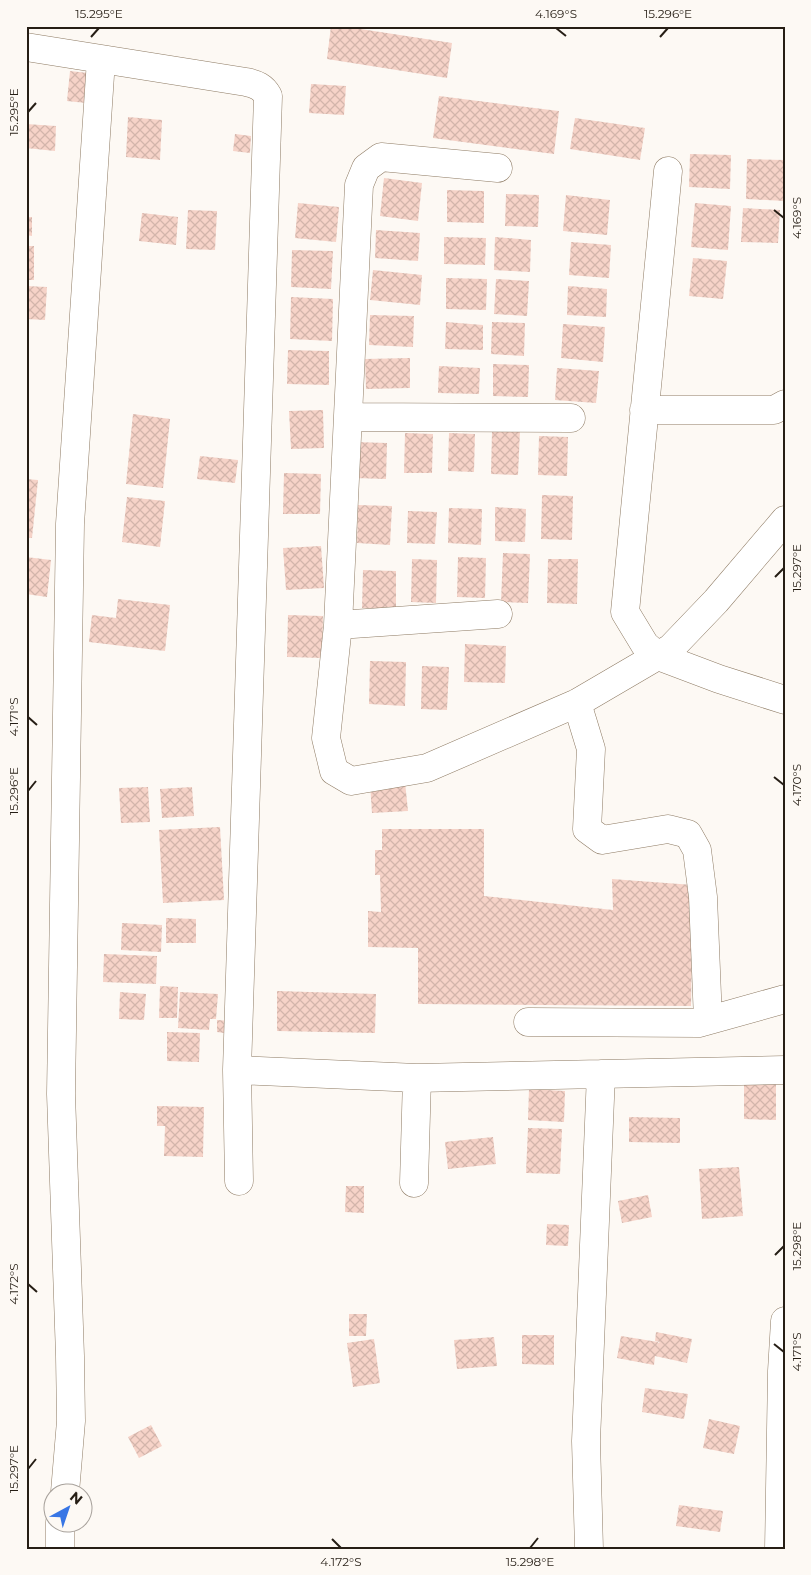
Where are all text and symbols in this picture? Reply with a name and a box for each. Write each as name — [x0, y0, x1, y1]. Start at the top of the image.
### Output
text: 15.295°E — [75, 6, 123, 21]
text: 4.169°S — [535, 6, 577, 21]
text: 15.296°E — [644, 6, 692, 21]
text: 15.295°E — [6, 88, 21, 136]
text: 4.169°S — [789, 197, 804, 239]
text: 15.297°E — [789, 544, 804, 592]
text: 4.171°S — [6, 697, 21, 737]
text: 4.170°S — [789, 764, 804, 806]
text: 15.296°E — [6, 767, 21, 815]
text: 15.298°E — [789, 1222, 804, 1270]
text: 4.172°S — [6, 1263, 21, 1305]
text: 4.171°S — [789, 1332, 804, 1372]
text: 15.297°E — [6, 1445, 21, 1493]
north arrow — [42, 1482, 92, 1532]
text: N — [66, 1488, 86, 1509]
text: 4.172°S — [320, 1554, 362, 1569]
text: 15.298°E — [506, 1554, 554, 1569]

